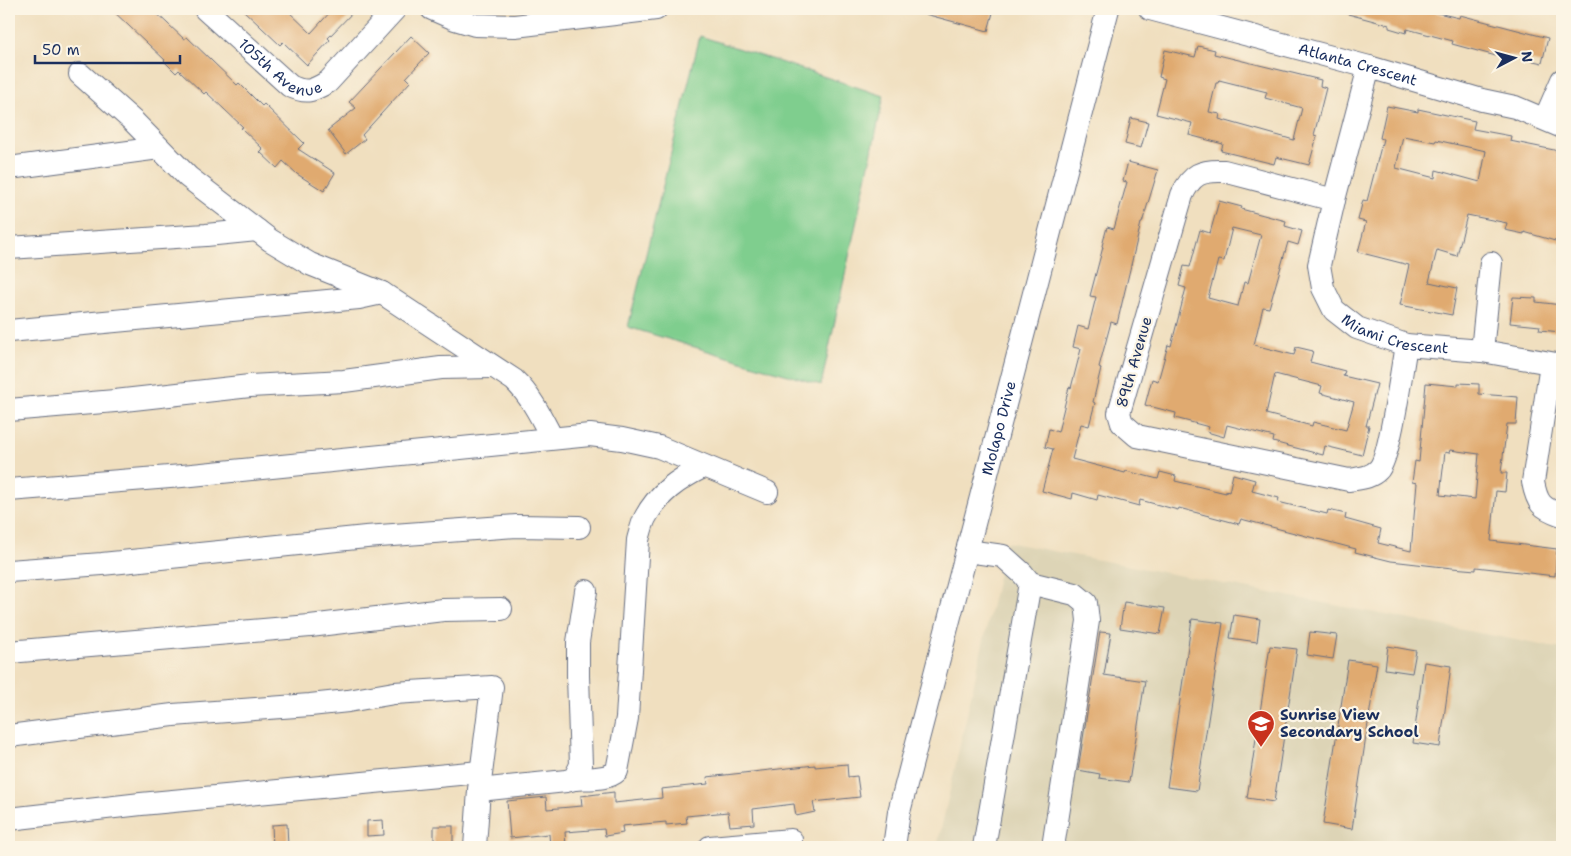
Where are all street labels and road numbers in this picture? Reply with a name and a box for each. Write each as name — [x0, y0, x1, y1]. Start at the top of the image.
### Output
street label: 105th Avenue — [234, 34, 325, 101]
street label: Atlanta Crescent — [1296, 39, 1419, 91]
street label: Miami Crescent — [1337, 310, 1449, 358]
street label: 89th Avenue — [1111, 314, 1157, 410]
street label: Molapo Drive — [977, 379, 1021, 477]

